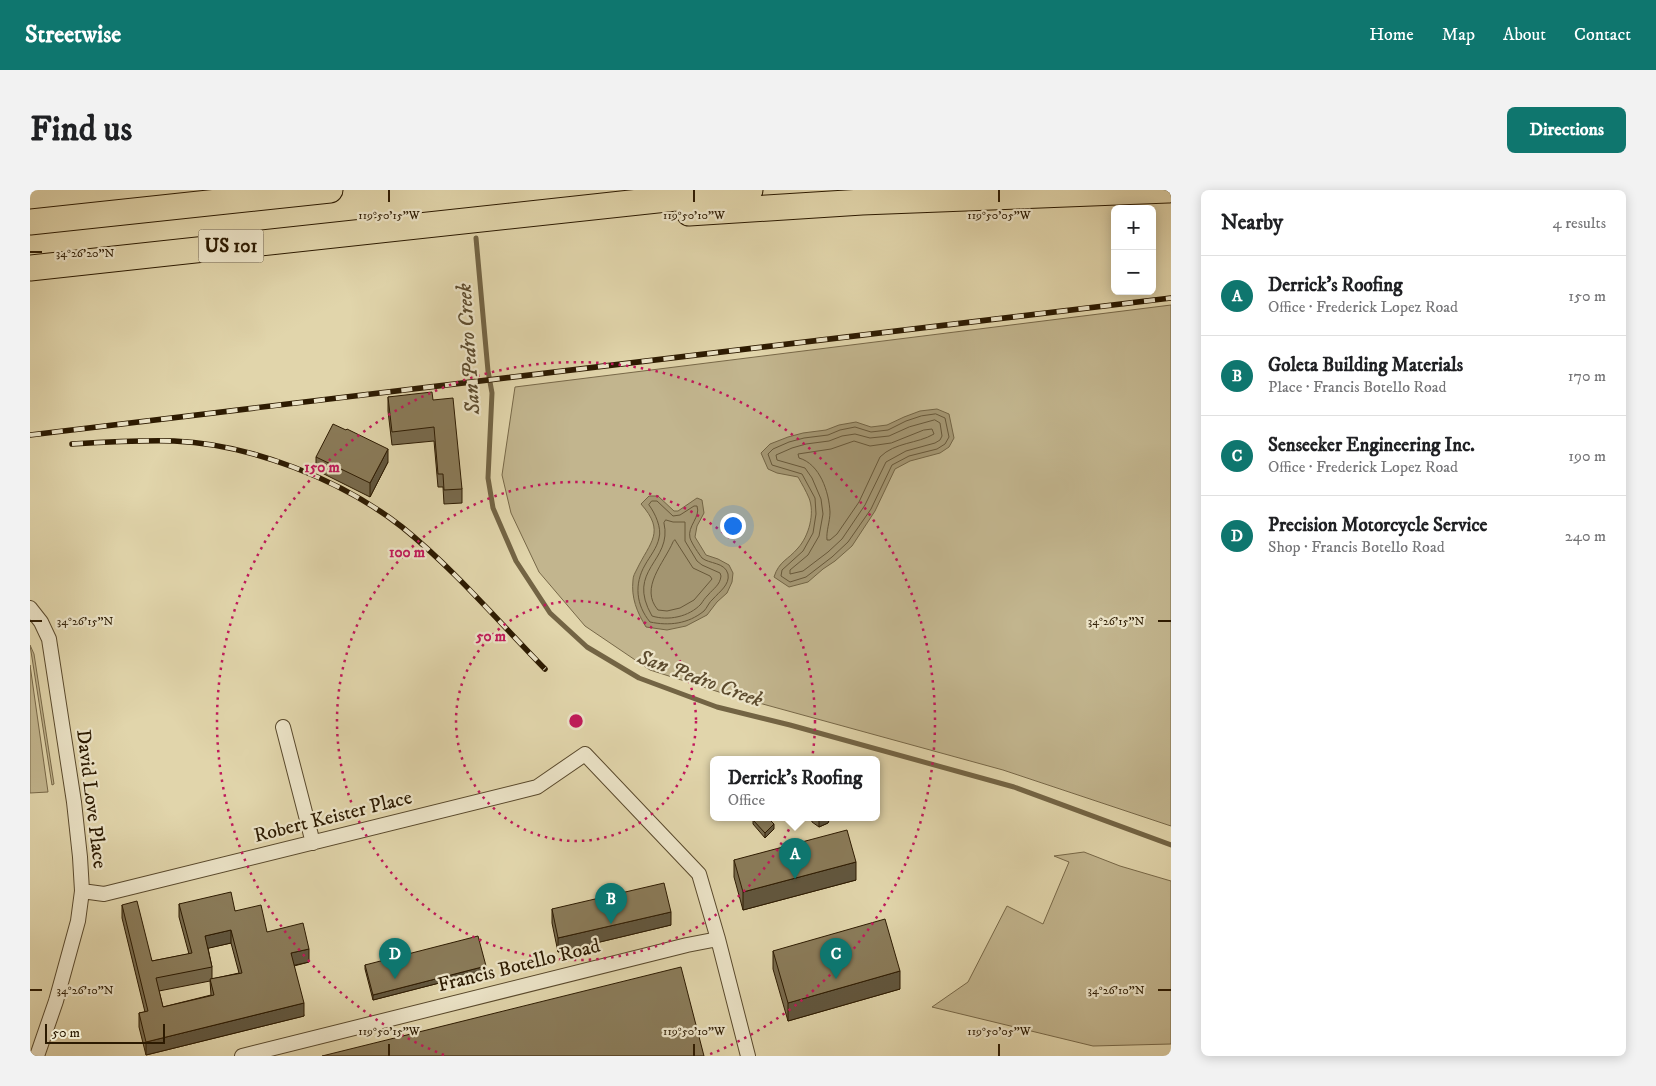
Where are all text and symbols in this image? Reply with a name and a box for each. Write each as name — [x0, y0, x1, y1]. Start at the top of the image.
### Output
text: Streetwise — [25, 20, 121, 50]
text: Home — [1369, 24, 1414, 46]
text: Map — [1442, 24, 1475, 46]
text: About — [1503, 24, 1546, 46]
text: Contact — [1574, 24, 1631, 46]
button: Directions — [1507, 107, 1626, 153]
text: Find us — [30, 108, 132, 152]
map controls — [1111, 205, 1156, 295]
button: + — [1111, 205, 1156, 250]
text: 119°50'15"W — [358, 208, 421, 223]
text: 119°50'10"W — [663, 208, 726, 223]
text: 119°50'05"W — [967, 208, 1032, 223]
text: Nearby — [1221, 210, 1283, 236]
text: 4 results — [1553, 213, 1606, 233]
road number: US 101 — [198, 230, 264, 262]
text: 34°26'20"N — [56, 246, 114, 261]
button: − — [1111, 250, 1156, 295]
text: Derrick's Roofing — [1268, 274, 1403, 297]
water label: San Pedro Creek — [451, 282, 487, 416]
text: A — [1232, 286, 1242, 306]
text: 150 m — [1568, 286, 1606, 306]
text: Office · Frederick Lopez Road — [1268, 297, 1458, 317]
text: Goleta Building Materials — [1268, 354, 1463, 377]
text: B — [1232, 366, 1242, 386]
text: 170 m — [1568, 366, 1606, 386]
text: Place · Francis Botello Road — [1268, 377, 1446, 397]
text: Senseeker Engineering Inc. — [1268, 434, 1475, 457]
text: C — [1232, 446, 1242, 466]
text: 190 m — [1568, 446, 1606, 466]
text: Office · Frederick Lopez Road — [1268, 457, 1458, 477]
text: 150 m — [304, 458, 340, 477]
your location — [720, 513, 746, 539]
text: Precision Motorcycle Service — [1268, 514, 1487, 537]
text: D — [1231, 526, 1243, 546]
text: 240 m — [1565, 526, 1606, 546]
text: Shop · Francis Botello Road — [1268, 537, 1445, 557]
text: 100 m — [389, 543, 426, 562]
text: 34°26'15"N — [57, 614, 113, 629]
text: 34°26'15"N — [1088, 614, 1144, 629]
text: 50 m — [475, 627, 507, 646]
water label: San Pedro Creek — [633, 644, 766, 714]
centre of rings — [567, 712, 585, 730]
street label: David Love Place — [70, 728, 112, 870]
popup — [710, 756, 880, 821]
text: Derrick's Roofing — [728, 767, 862, 790]
street label: Robert Keister Place — [251, 785, 415, 849]
text: Office — [728, 790, 765, 810]
pin: A — [779, 838, 811, 879]
pin: B — [595, 883, 627, 924]
street label: Francis Botello Road — [435, 934, 603, 998]
pin: D — [379, 938, 411, 979]
pin: C — [820, 938, 852, 979]
text: 34°26'10"N — [56, 983, 114, 998]
text: 34°26'10"N — [1087, 983, 1145, 998]
scale bar — [45, 1021, 165, 1044]
text: 50 m — [52, 1024, 80, 1042]
text: 119°50'15"W — [358, 1024, 421, 1039]
text: 119°50'10"W — [663, 1024, 726, 1039]
text: 119°50'05"W — [967, 1024, 1032, 1039]

